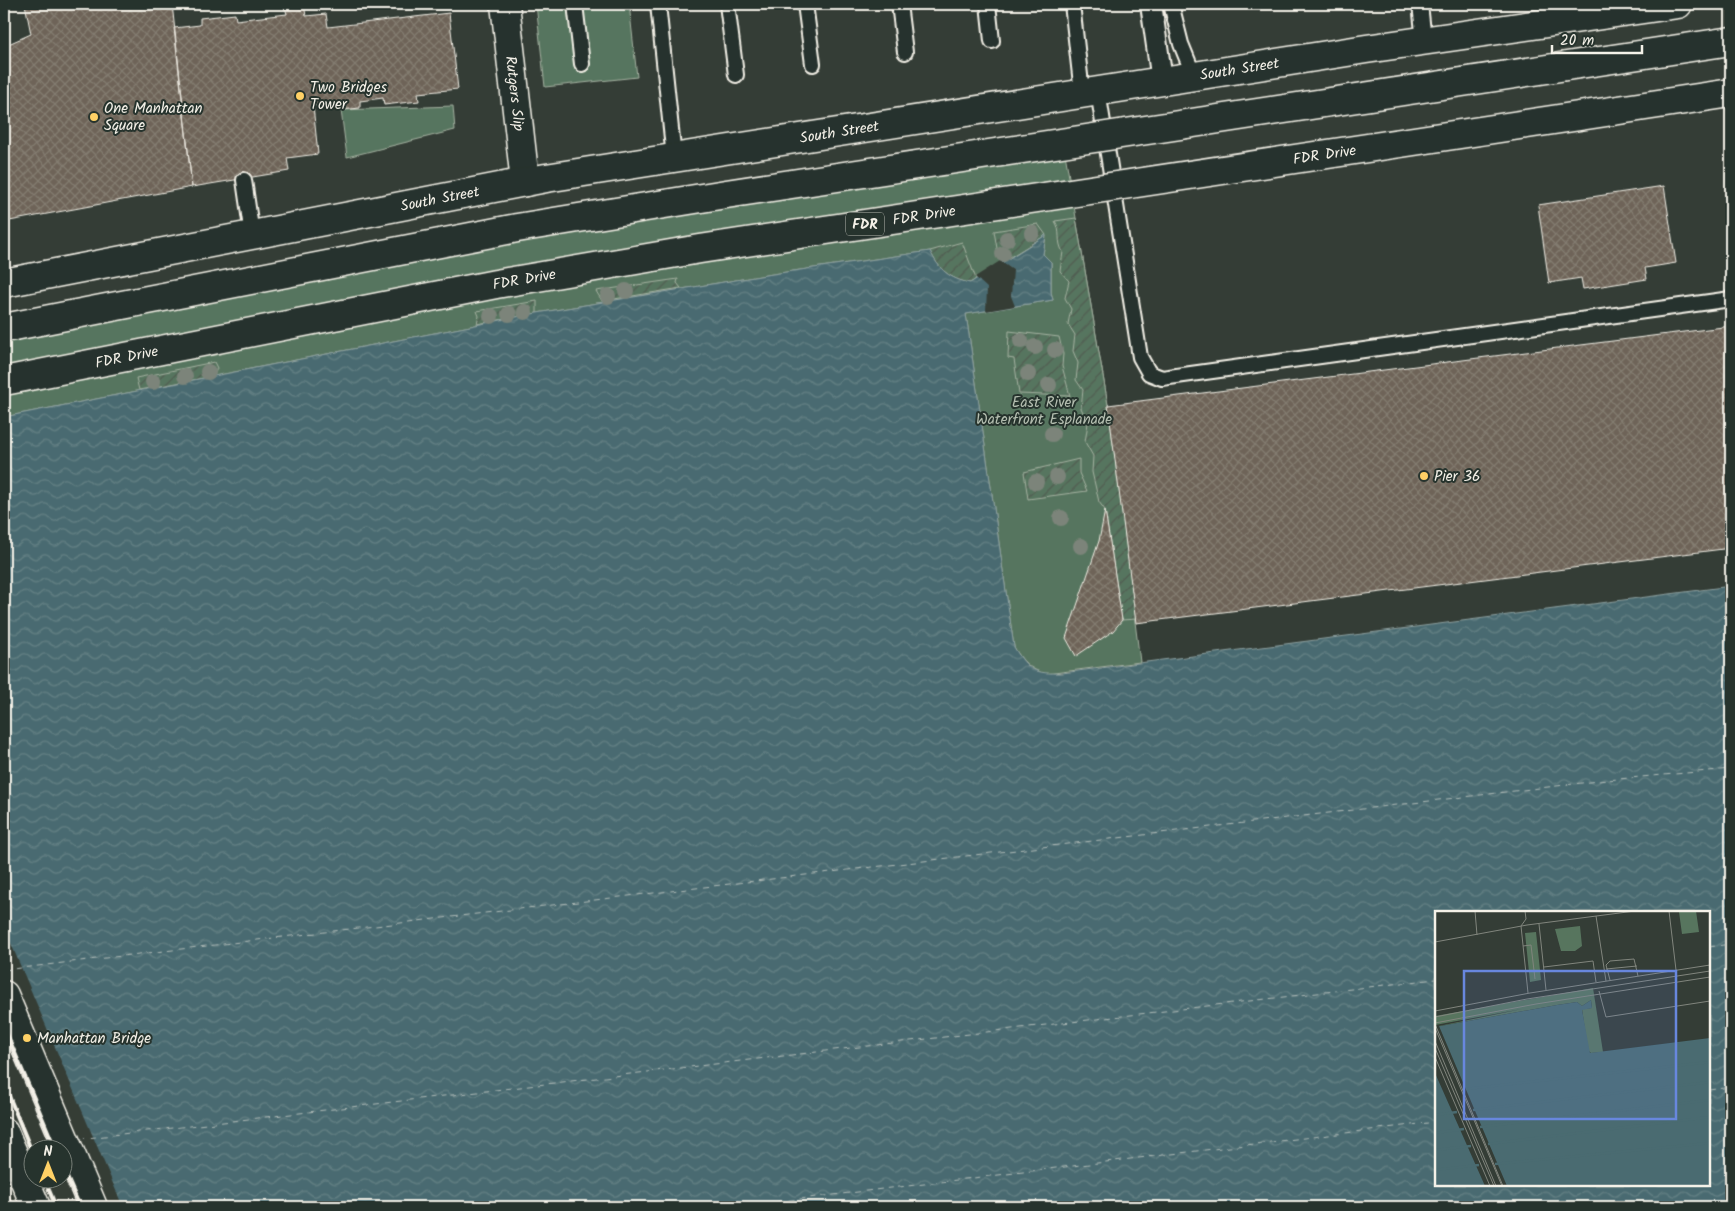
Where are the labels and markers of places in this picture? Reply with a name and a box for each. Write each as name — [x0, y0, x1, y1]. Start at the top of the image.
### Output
place label: Two Bridges Tower — [310, 76, 387, 117]
marker: Two Bridges Tower — [294, 90, 306, 102]
place label: One Manhattan Square — [104, 97, 203, 138]
marker: One Manhattan Square — [88, 111, 100, 123]
place label: Pier 36 — [1434, 465, 1480, 489]
marker: Pier 36 — [1418, 470, 1430, 482]
place label: Manhattan Bridge — [37, 1027, 151, 1051]
marker: Manhattan Bridge — [21, 1032, 33, 1044]

